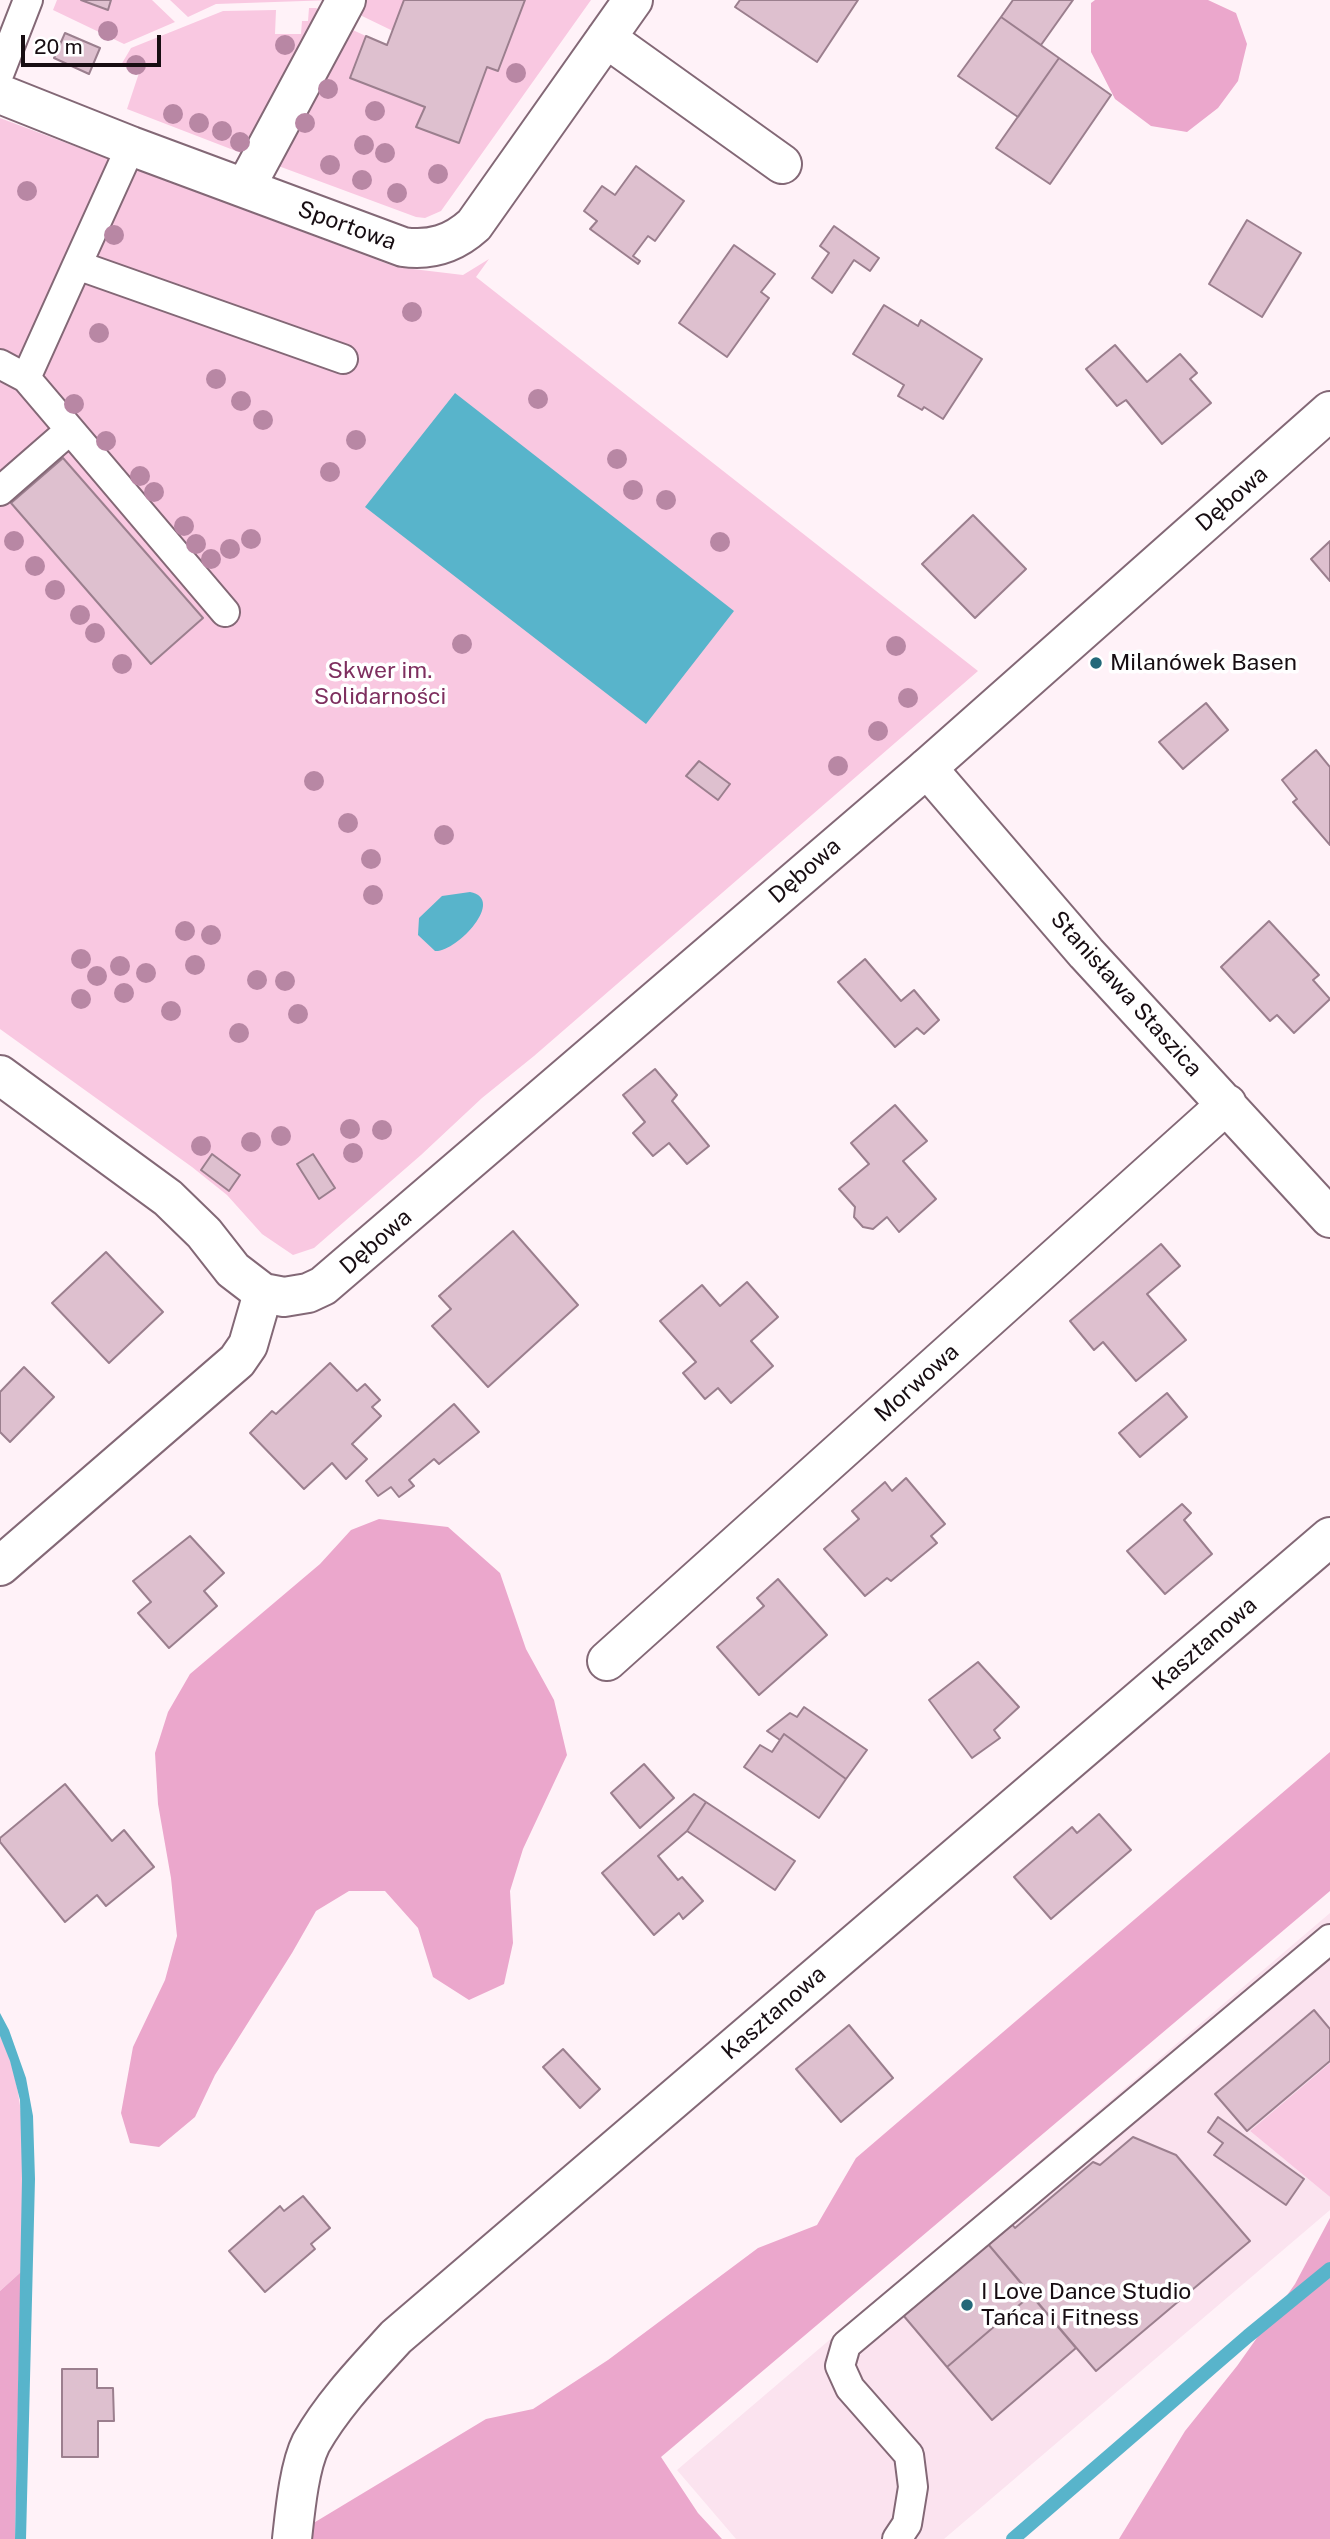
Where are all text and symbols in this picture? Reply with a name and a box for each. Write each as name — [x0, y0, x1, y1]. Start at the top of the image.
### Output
scale bar — [24, 21, 164, 65]
text: 20 m — [34, 34, 83, 59]
street label: Sportowa — [294, 195, 400, 257]
street label: Dębowa — [1191, 460, 1273, 538]
place label: Milanówek Basen — [1110, 649, 1297, 677]
marker: Milanówek Basen — [1088, 655, 1104, 671]
park label: Skwer im. Solidarności — [314, 657, 446, 711]
street label: Dębowa — [764, 832, 846, 910]
street label: Stanisława Staszica — [1044, 906, 1208, 1082]
street label: Dębowa — [335, 1203, 417, 1281]
street label: Morwowa — [869, 1338, 965, 1428]
street label: Kasztanowa — [1147, 1591, 1263, 1697]
street label: Kasztanowa — [716, 1960, 832, 2066]
place label: I Love Dance Studio Tańca i Fitness — [981, 2278, 1191, 2332]
marker: I Love Dance Studio Tańca i Fitness — [959, 2297, 975, 2313]

